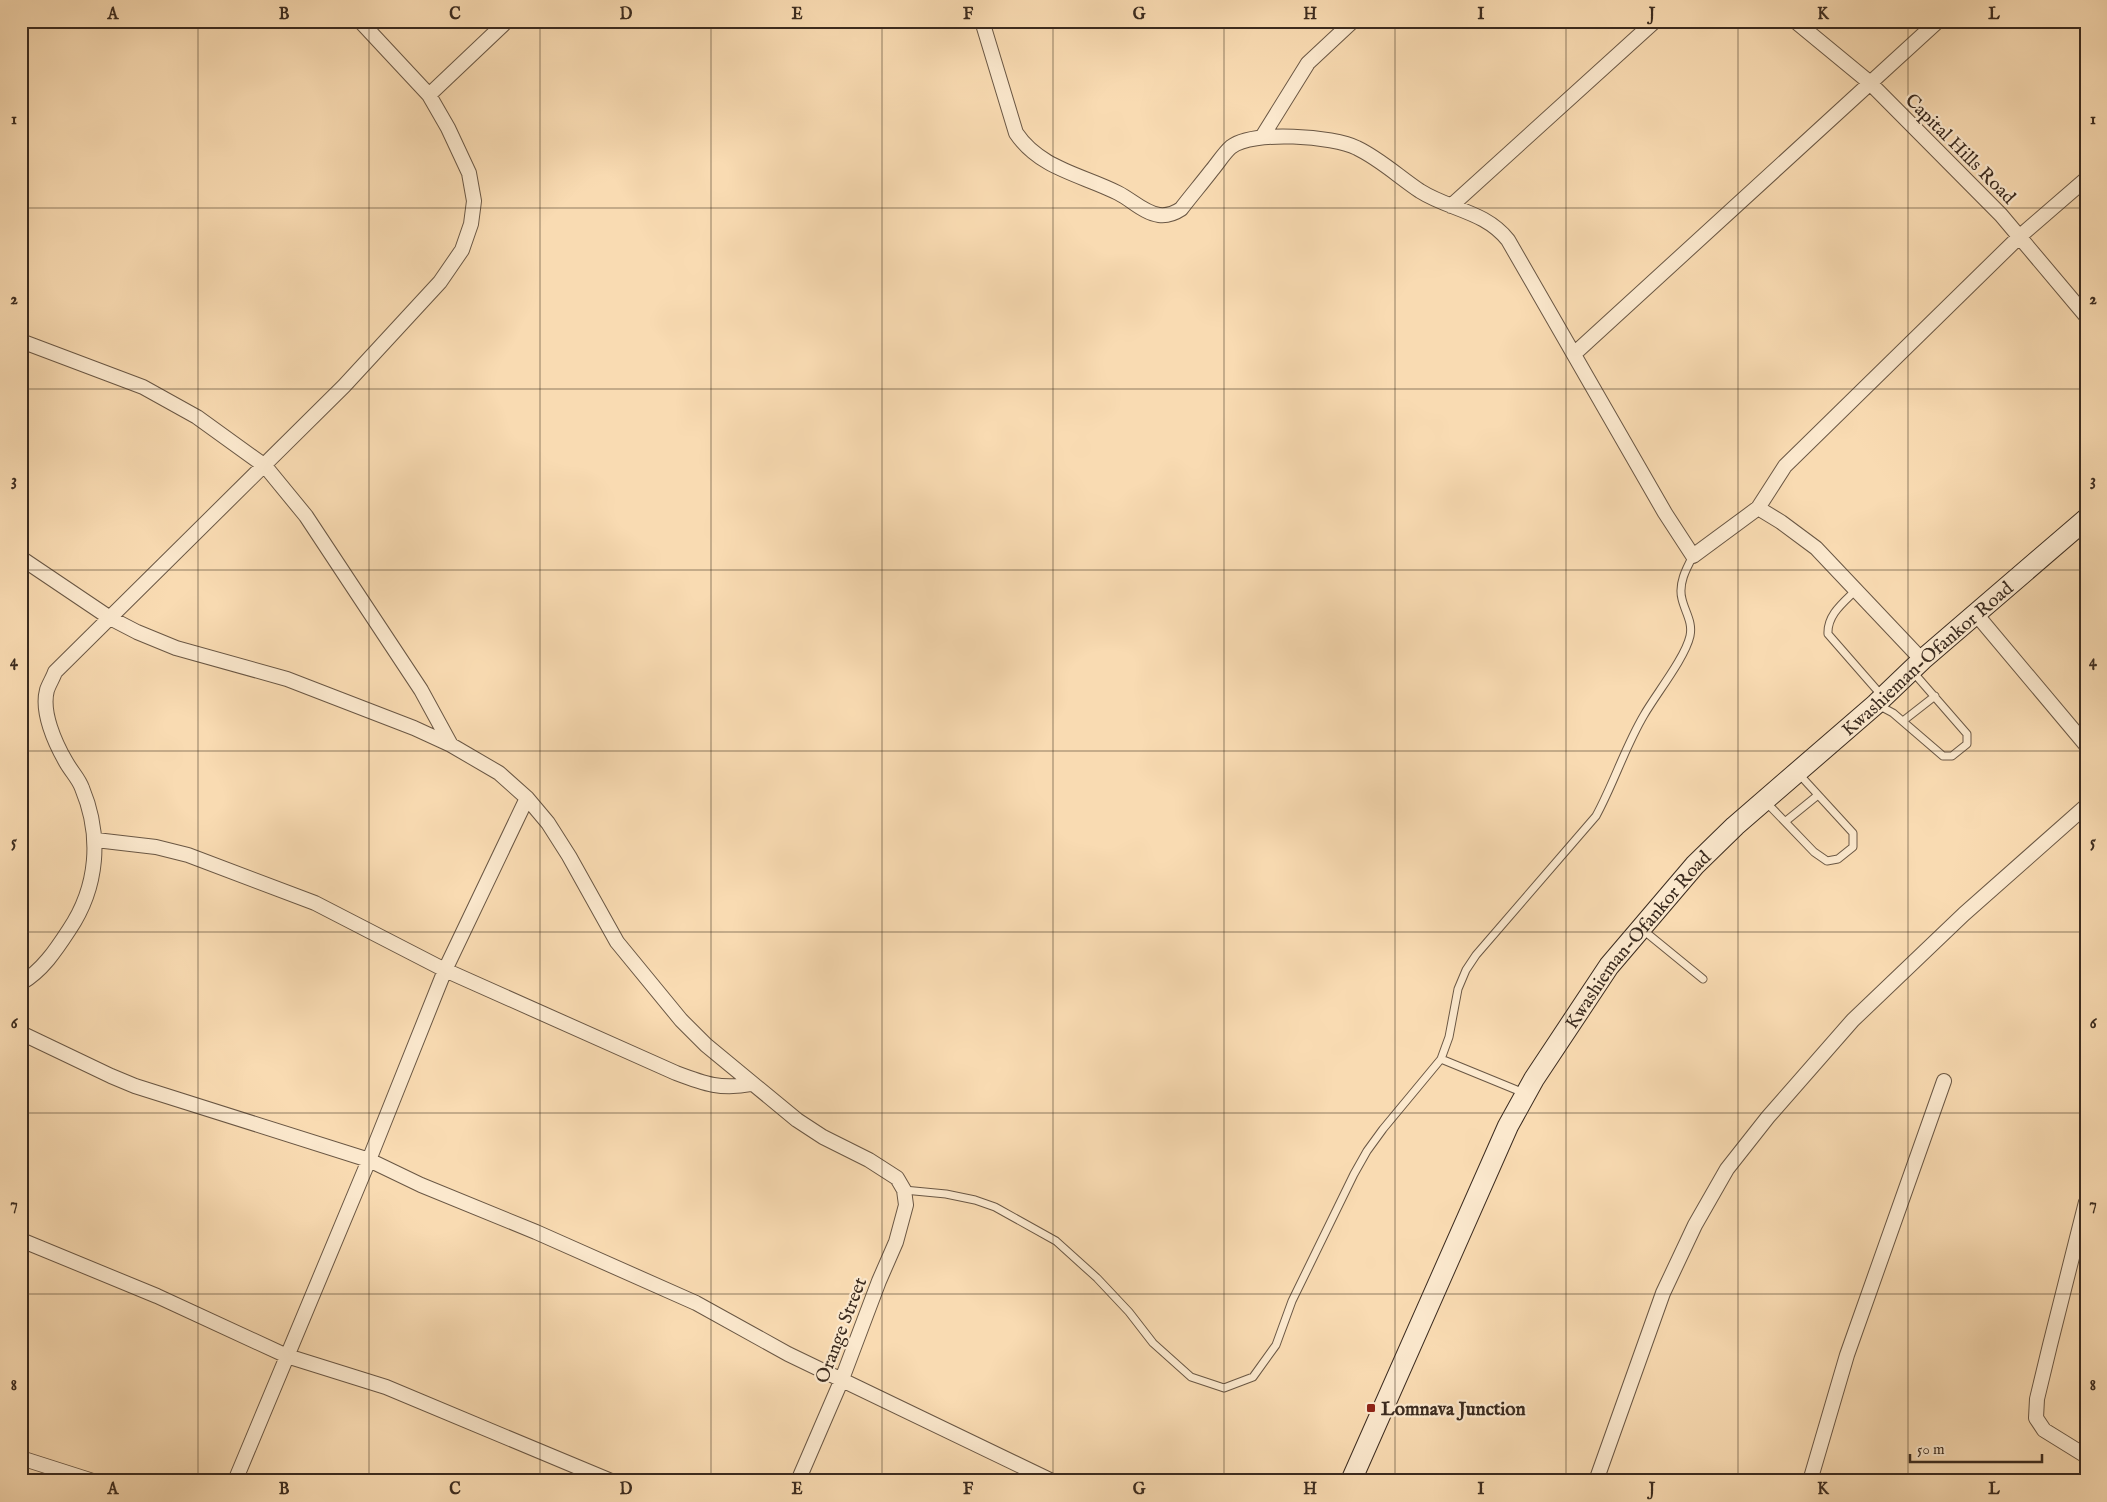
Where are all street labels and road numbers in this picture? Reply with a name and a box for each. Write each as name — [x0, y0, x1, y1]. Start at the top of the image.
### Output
street label: Capital Hills Road — [1899, 89, 2021, 210]
street label: Kwashieman-Ofankor Road — [1837, 576, 2020, 742]
street label: Kwashieman-Ofankor Road — [1561, 846, 1717, 1034]
street label: Orange Street — [811, 1274, 873, 1387]

